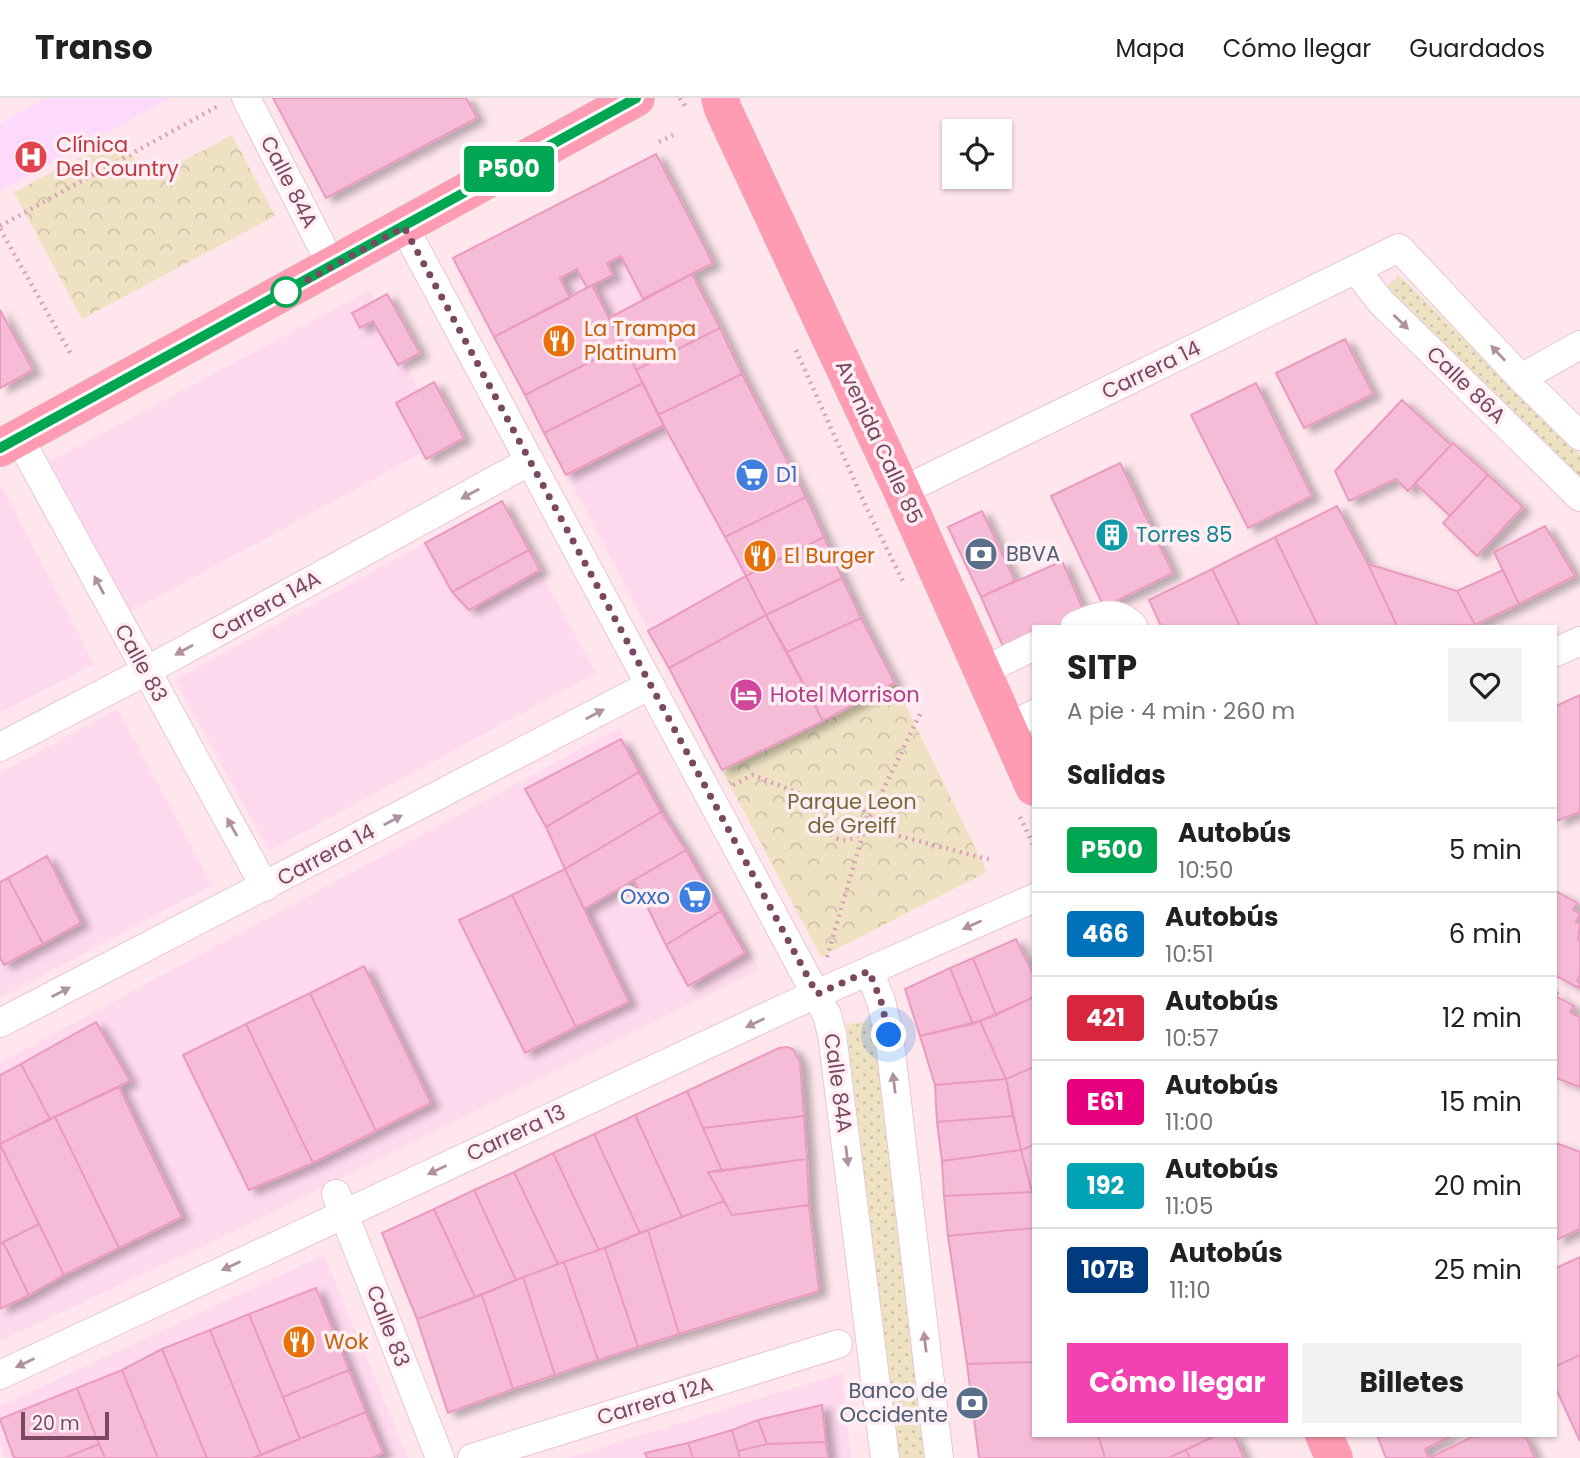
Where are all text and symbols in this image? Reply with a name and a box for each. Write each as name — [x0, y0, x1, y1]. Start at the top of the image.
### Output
text: Transo — [35, 24, 153, 71]
text: Mapa — [1115, 32, 1185, 65]
text: Cómo llegar — [1223, 32, 1371, 65]
text: Guardados — [1409, 32, 1545, 65]
map controls — [942, 119, 1012, 189]
button: locate — [942, 119, 1012, 189]
place label: Clínica Del Country — [56, 130, 179, 183]
street label: Calle 84A — [254, 131, 325, 233]
hospital icon: Clínica Del Country — [12, 138, 50, 176]
line badge: P500 — [460, 146, 558, 192]
text: P500 — [478, 152, 540, 185]
unlabelled marker — [271, 277, 301, 307]
one-way arrow — [1392, 313, 1409, 329]
place label: La Trampa Platinum — [584, 314, 696, 367]
restaurant icon: La Trampa Platinum — [540, 322, 578, 360]
street label: Carrera 14 — [1096, 333, 1205, 406]
street label: Calle 86A — [1420, 339, 1512, 430]
one-way arrow — [1490, 345, 1506, 362]
street label: Avenida Calle 85 — [829, 355, 930, 528]
supermarket icon: D1 — [733, 456, 771, 494]
place label: D1 — [776, 460, 798, 489]
one-way arrow — [460, 488, 480, 500]
building icon: Torres 85 — [1093, 516, 1131, 554]
place label: Torres 85 — [1136, 520, 1233, 549]
bank icon: BBVA — [962, 535, 1000, 573]
restaurant icon: El Burger — [741, 537, 779, 575]
place label: BBVA — [1006, 539, 1060, 568]
place label: El Burger — [784, 541, 875, 570]
street label: Carrera 14A — [206, 564, 326, 648]
one-way arrow — [93, 575, 105, 595]
street label: Calle 83 — [108, 619, 175, 707]
one-way arrow — [174, 644, 194, 656]
text: SITP — [1067, 644, 1137, 691]
button: heart — [1448, 648, 1522, 722]
hotel icon: Hotel Morrison — [727, 676, 765, 714]
place label: Hotel Morrison — [770, 680, 920, 709]
text: A pie · 4 min · 260 m — [1067, 695, 1295, 727]
one-way arrow — [585, 708, 604, 720]
text: Salidas — [1067, 757, 1166, 793]
park label: Parque Leon de Greiff — [787, 787, 917, 840]
one-way arrow — [383, 814, 403, 825]
text: Autobús — [1178, 815, 1291, 851]
one-way arrow — [226, 817, 238, 837]
street label: Carrera 14 — [272, 817, 380, 892]
text: 5 min — [1449, 832, 1522, 868]
text: P500 — [1081, 833, 1143, 866]
text: 10:50 — [1178, 854, 1233, 886]
supermarket icon: Oxxo — [676, 878, 714, 916]
place label: Oxxo — [620, 882, 670, 911]
text: Autobús — [1165, 899, 1279, 935]
text: 6 min — [1449, 916, 1522, 952]
text: 466 — [1082, 917, 1129, 950]
one-way arrow — [962, 919, 982, 931]
text: 10:51 — [1165, 938, 1214, 970]
text: Autobús — [1165, 983, 1279, 1019]
one-way arrow — [51, 986, 71, 998]
text: 12 min — [1442, 1000, 1522, 1036]
text: 421 — [1086, 1001, 1125, 1034]
one-way arrow — [744, 1017, 765, 1028]
your location — [871, 1017, 906, 1052]
text: 10:57 — [1165, 1022, 1219, 1054]
street label: Calle 84A — [817, 1031, 860, 1134]
text: Autobús — [1165, 1067, 1279, 1103]
one-way arrow — [889, 1072, 900, 1094]
text: 15 min — [1441, 1084, 1522, 1120]
text: E61 — [1087, 1085, 1124, 1118]
street label: Carrera 13 — [462, 1097, 570, 1168]
text: 11:00 — [1165, 1106, 1214, 1138]
one-way arrow — [842, 1145, 853, 1167]
text: Autobús — [1165, 1151, 1279, 1187]
one-way arrow — [427, 1164, 447, 1176]
text: 20 min — [1434, 1168, 1522, 1204]
text: 192 — [1087, 1169, 1124, 1202]
text: 11:05 — [1165, 1190, 1214, 1222]
text: Autobús — [1169, 1235, 1283, 1271]
text: 25 min — [1434, 1252, 1522, 1288]
text: 107B — [1081, 1253, 1134, 1286]
one-way arrow — [221, 1260, 241, 1272]
text: 11:10 — [1169, 1274, 1211, 1306]
street label: Calle 83 — [360, 1281, 417, 1371]
restaurant icon: Wok — [280, 1323, 318, 1361]
place label: Wok — [324, 1327, 369, 1356]
one-way arrow — [920, 1330, 931, 1352]
button: Cómo llegar — [1067, 1343, 1288, 1423]
button: Billetes — [1302, 1343, 1522, 1423]
one-way arrow — [15, 1357, 35, 1369]
street label: Carrera 12A — [593, 1369, 716, 1432]
place label: Banco de Occidente — [840, 1376, 948, 1429]
bank icon: Banco de Occidente — [953, 1384, 991, 1422]
scale bar — [21, 1409, 108, 1441]
text: 20 m — [32, 1410, 80, 1437]

